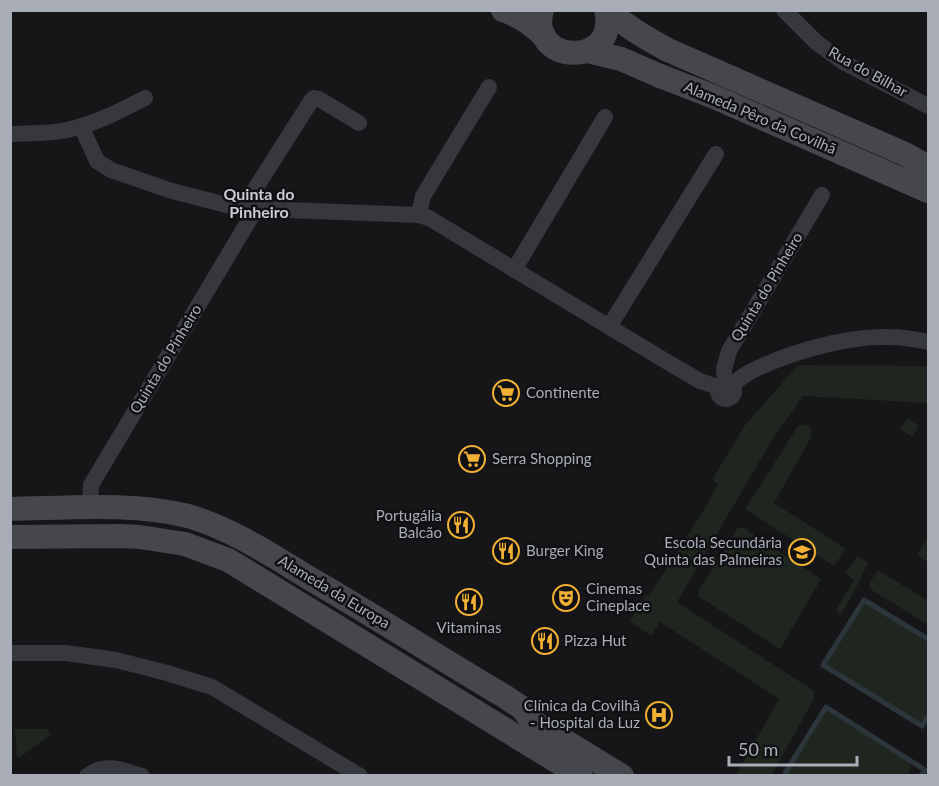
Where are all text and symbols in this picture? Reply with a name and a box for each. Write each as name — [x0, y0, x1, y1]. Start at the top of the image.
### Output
street label: Rua do Bilhar — [826, 42, 912, 100]
street label: Alameda Pêro da Covilhã — [682, 77, 839, 157]
district label: Quinta do Pinheiro — [223, 184, 295, 221]
street label: Quinta do Pinheiro — [726, 229, 806, 344]
street label: Quinta do Pinheiro — [125, 301, 205, 416]
supermarket icon: Continente — [491, 378, 521, 408]
place label: Continente — [526, 383, 600, 401]
supermarket icon: Serra Shopping — [457, 444, 487, 474]
place label: Serra Shopping — [492, 449, 592, 467]
place label: Portugália Balcão — [376, 506, 442, 541]
restaurant icon: Portugália Balcão — [446, 510, 476, 540]
place label: Escola Secundária Quinta das Palmeiras — [644, 533, 782, 568]
restaurant icon: Burger King — [491, 536, 521, 566]
school or university icon: Escola Secundária Quinta das Palmeiras — [787, 537, 817, 567]
place label: Burger King — [526, 541, 604, 559]
street label: Alameda da Europa — [275, 551, 394, 632]
place label: Cinemas Cineplace — [586, 579, 650, 614]
theatre icon: Cinemas Cineplace — [551, 583, 581, 613]
restaurant icon: Vitaminas — [454, 587, 484, 617]
place label: Vitaminas — [437, 618, 501, 636]
restaurant icon: Pizza Hut — [530, 626, 560, 656]
place label: Pizza Hut — [564, 631, 627, 649]
place label: Clínica da Covilhã - Hospital da Luz — [524, 696, 640, 731]
hospital icon: Clínica da Covilhã - Hospital da Luz — [644, 700, 674, 730]
scale bar — [729, 729, 856, 767]
text: 50 m — [738, 738, 778, 760]

